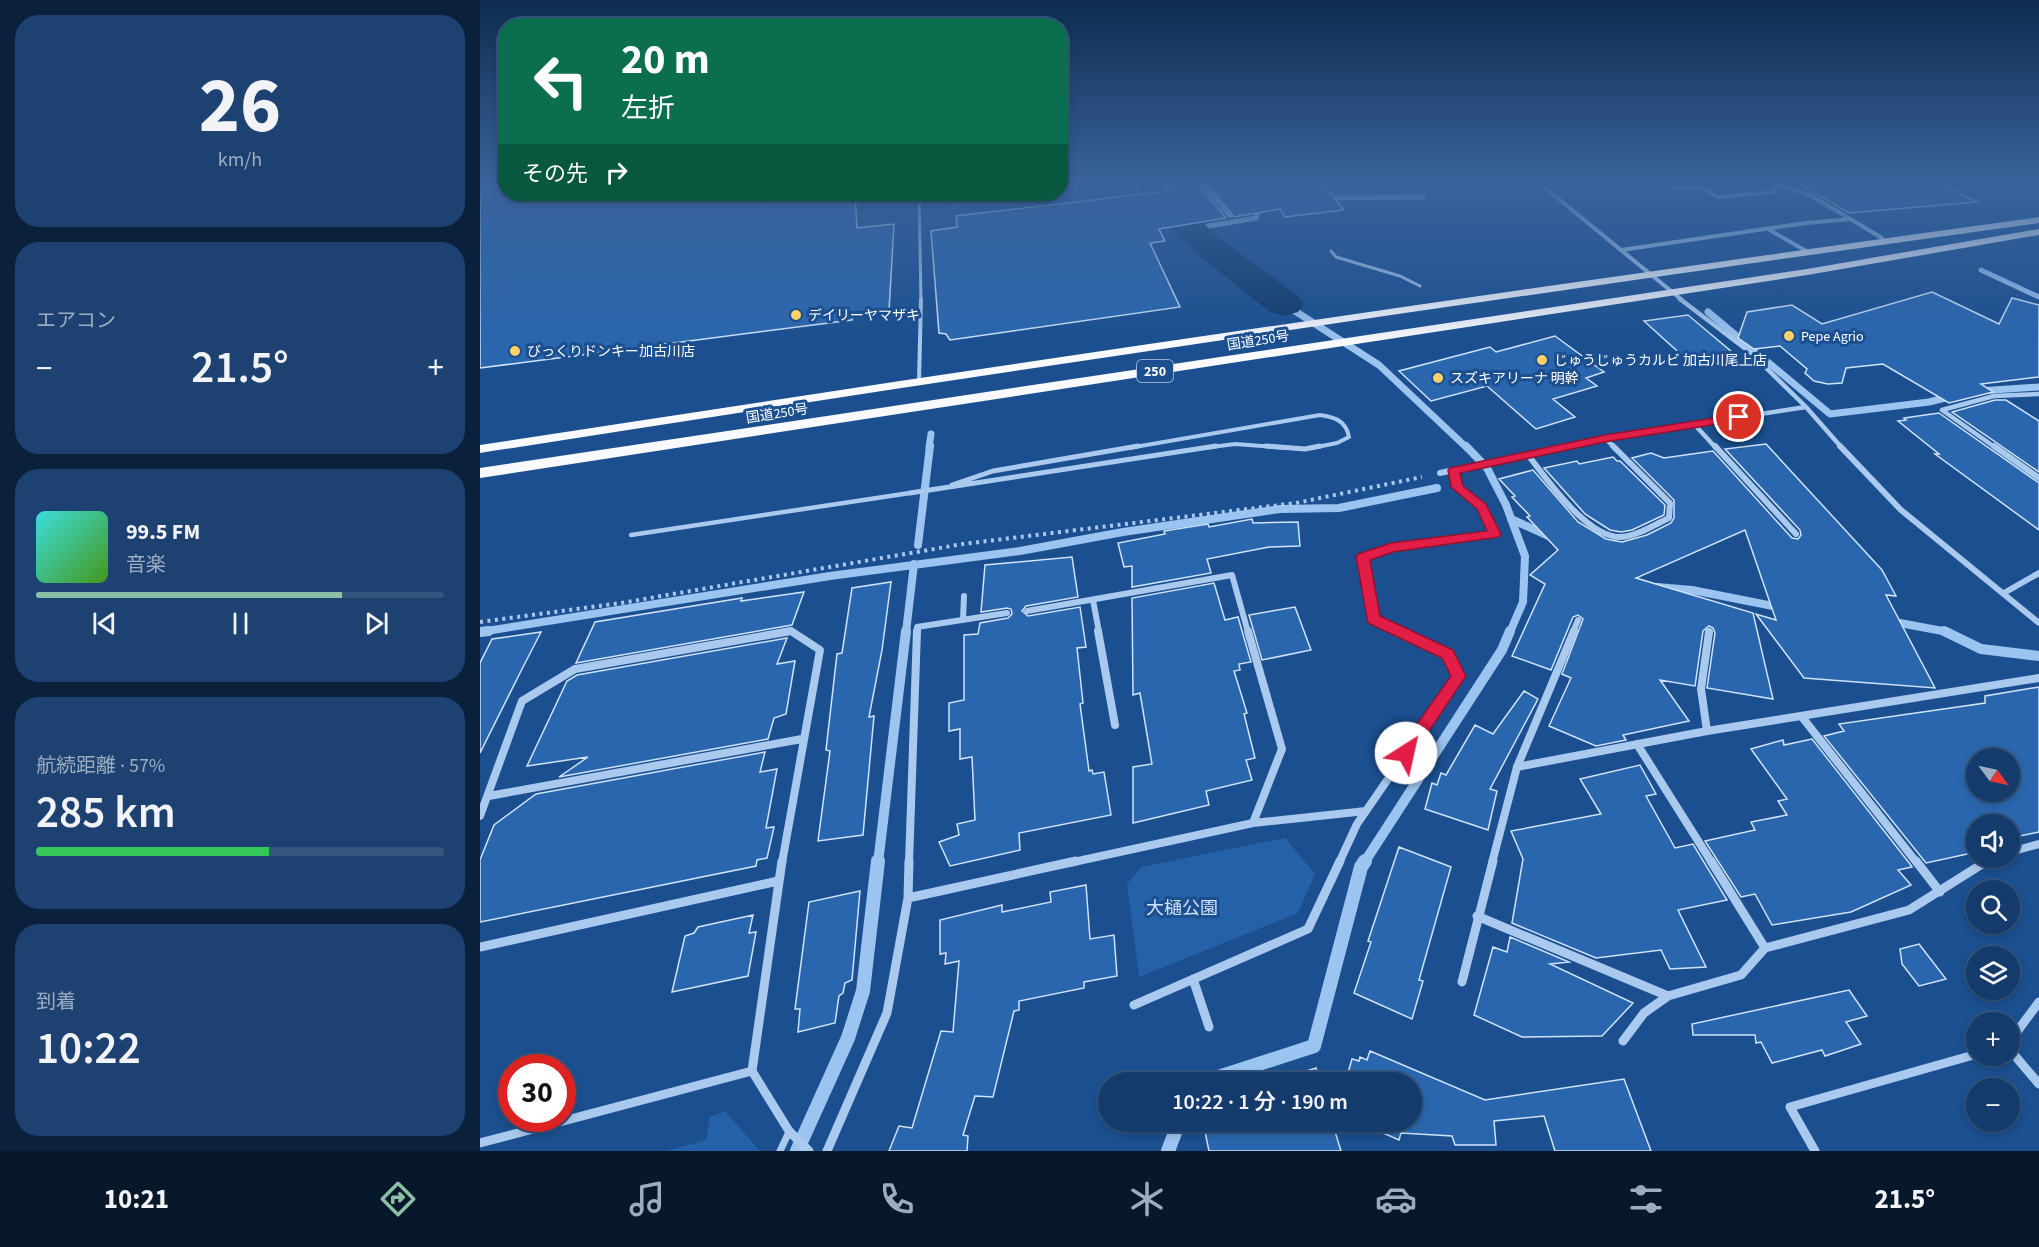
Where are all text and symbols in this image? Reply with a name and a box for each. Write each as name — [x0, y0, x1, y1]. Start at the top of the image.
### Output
text: 20 m — [621, 30, 710, 90]
icon: left — [522, 42, 600, 120]
text: 26 — [199, 51, 281, 162]
text: 左折 — [621, 89, 675, 128]
text: km/h — [218, 146, 262, 174]
icon: right — [600, 156, 633, 189]
text: その先 — [522, 158, 588, 190]
place label: デイリーヤマザキ — [808, 306, 920, 326]
text: エアコン — [36, 307, 116, 335]
marker: デイリーヤマザキ — [789, 308, 803, 322]
street label: 国道250号 — [1226, 326, 1291, 356]
place label: Pepe Agrio — [1801, 327, 1864, 347]
marker: Pepe Agrio — [1782, 329, 1796, 343]
text: 21.5° — [191, 336, 289, 400]
place label: びっくりドンキー加古川店 — [527, 342, 695, 362]
marker: びっくりドンキー加古川店 — [508, 344, 522, 358]
text: − — [36, 345, 52, 392]
text: + — [428, 345, 444, 392]
place label: じゅうじゅうカルビ 加古川尾上店 — [1554, 351, 1767, 371]
marker: じゅうじゅうカルビ 加古川尾上店 — [1535, 353, 1549, 367]
road number: 250 — [1137, 360, 1173, 382]
place label: スズキアリーナ 明幹 — [1450, 369, 1579, 389]
marker: スズキアリーナ 明幹 — [1431, 371, 1445, 385]
pin — [1713, 391, 1764, 442]
street label: 国道250号 — [745, 399, 810, 429]
icon: arrive — [1722, 400, 1755, 433]
text: 99.5 FM — [126, 516, 200, 548]
text: 音楽 — [126, 551, 166, 579]
icon: previous — [88, 607, 121, 640]
icon: pause — [224, 607, 257, 640]
icon: next — [360, 607, 393, 640]
position arrow — [1374, 721, 1438, 785]
north arrow — [1966, 748, 2020, 802]
map controls — [1966, 748, 2020, 1132]
text: 航続距離 · 57% — [36, 752, 165, 780]
text: 285 km — [36, 781, 176, 845]
button: sound — [1966, 814, 2020, 868]
button: search — [1966, 880, 2020, 934]
park label: 大樋公園 — [1146, 896, 1218, 921]
button: layers — [1966, 946, 2020, 1000]
text: 到着 — [36, 988, 76, 1016]
button: + — [1966, 1012, 2020, 1066]
text: 10:22 — [36, 1017, 141, 1081]
speed limit sign: 30 — [498, 1054, 576, 1132]
button: − — [1966, 1078, 2020, 1132]
text: 10:22 · 1 分 · 190 m — [1172, 1086, 1348, 1118]
icon: directions — [377, 1178, 419, 1220]
icon: music — [626, 1178, 668, 1220]
icon: phone — [876, 1178, 918, 1220]
icon: climate — [1126, 1178, 1168, 1220]
icon: car — [1375, 1178, 1417, 1220]
icon: filters — [1625, 1178, 1667, 1220]
text: 10:21 — [104, 1180, 169, 1219]
text: 21.5° — [1874, 1180, 1935, 1219]

